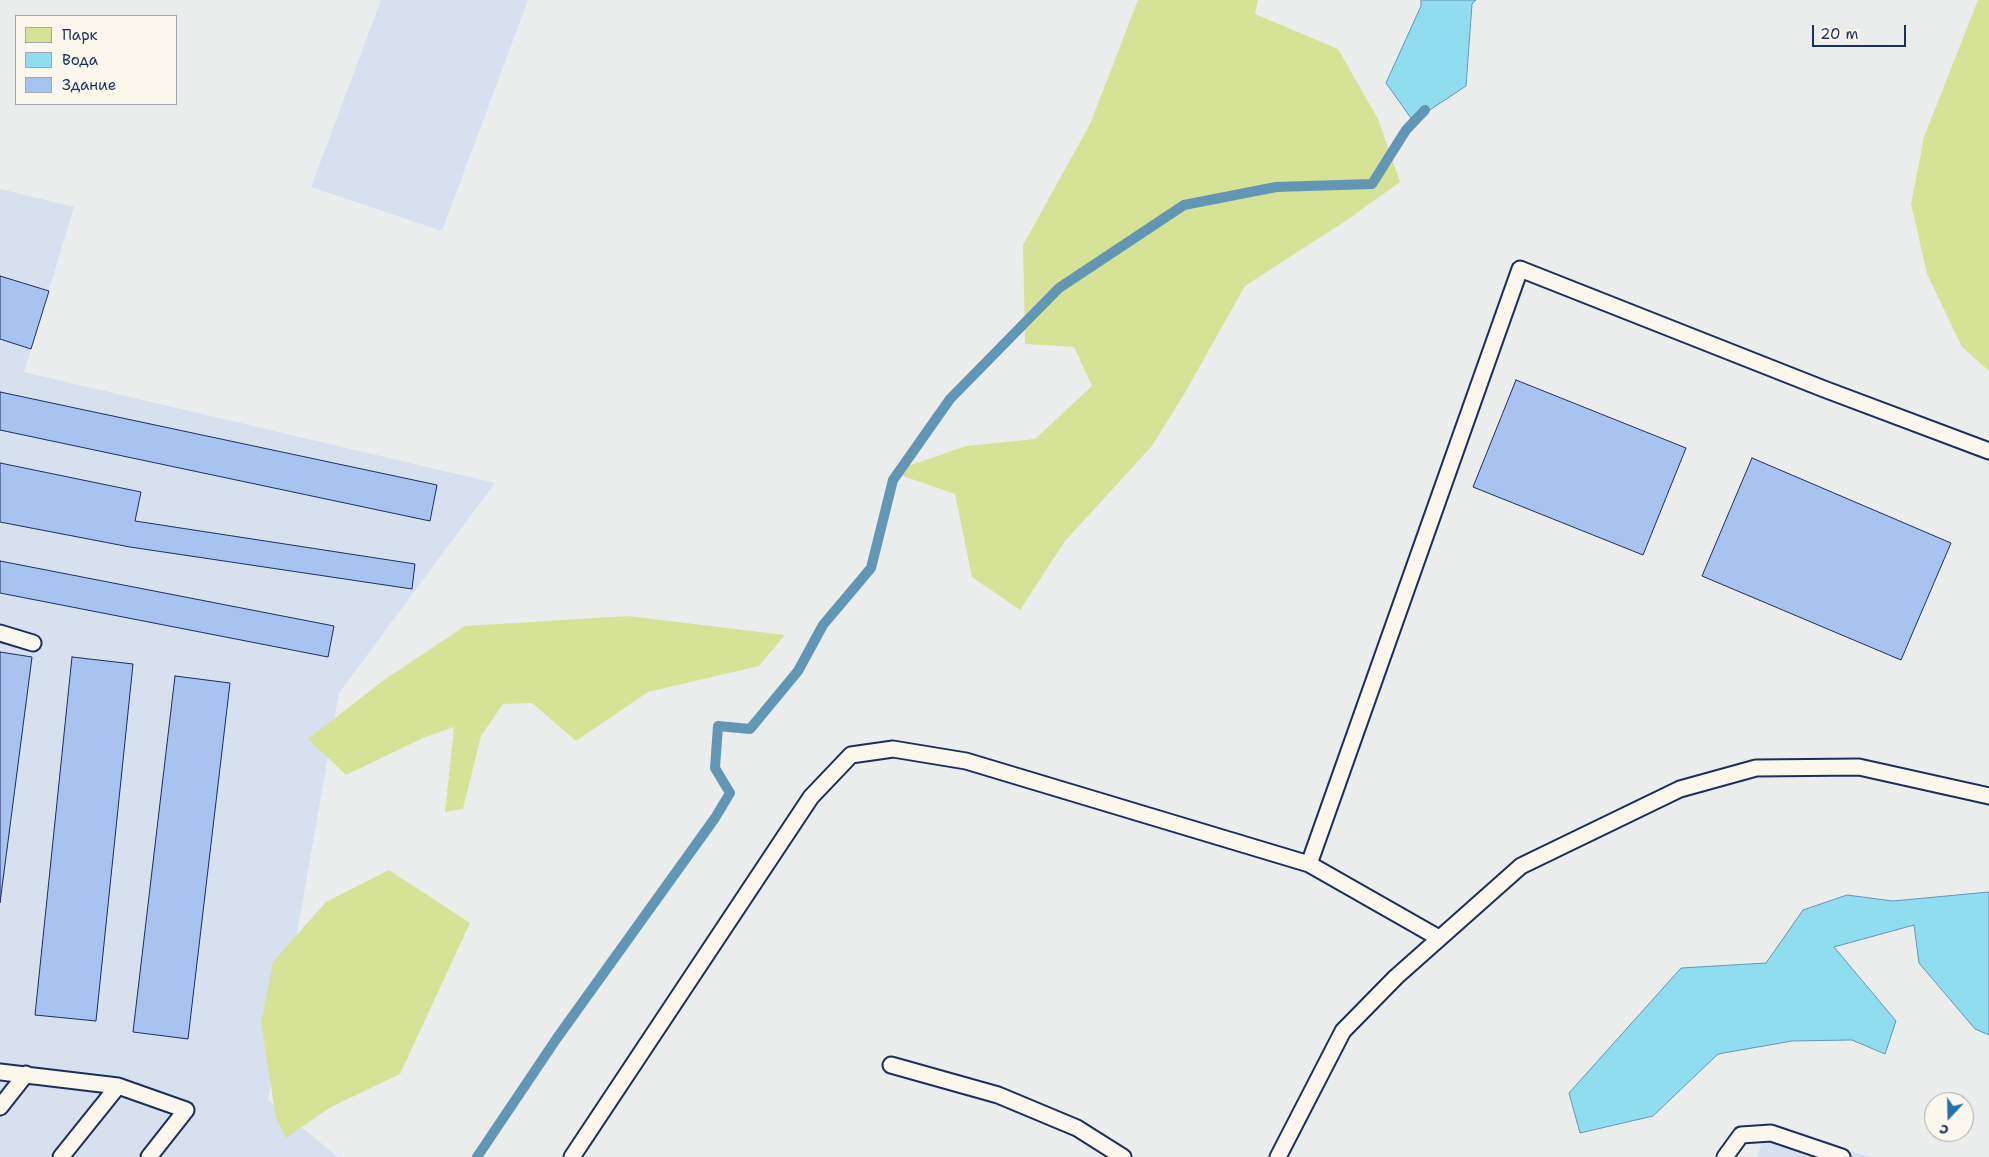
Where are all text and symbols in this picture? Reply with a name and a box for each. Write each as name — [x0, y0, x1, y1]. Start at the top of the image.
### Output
legend — [15, 15, 178, 105]
scale bar — [1814, 15, 1908, 47]
text: 20 m — [1820, 24, 1859, 44]
text: Парк — [62, 25, 98, 45]
text: Вода — [62, 50, 98, 70]
text: Здание — [62, 75, 116, 95]
north arrow — [1924, 1092, 1974, 1142]
text: С — [1937, 1120, 1951, 1140]

